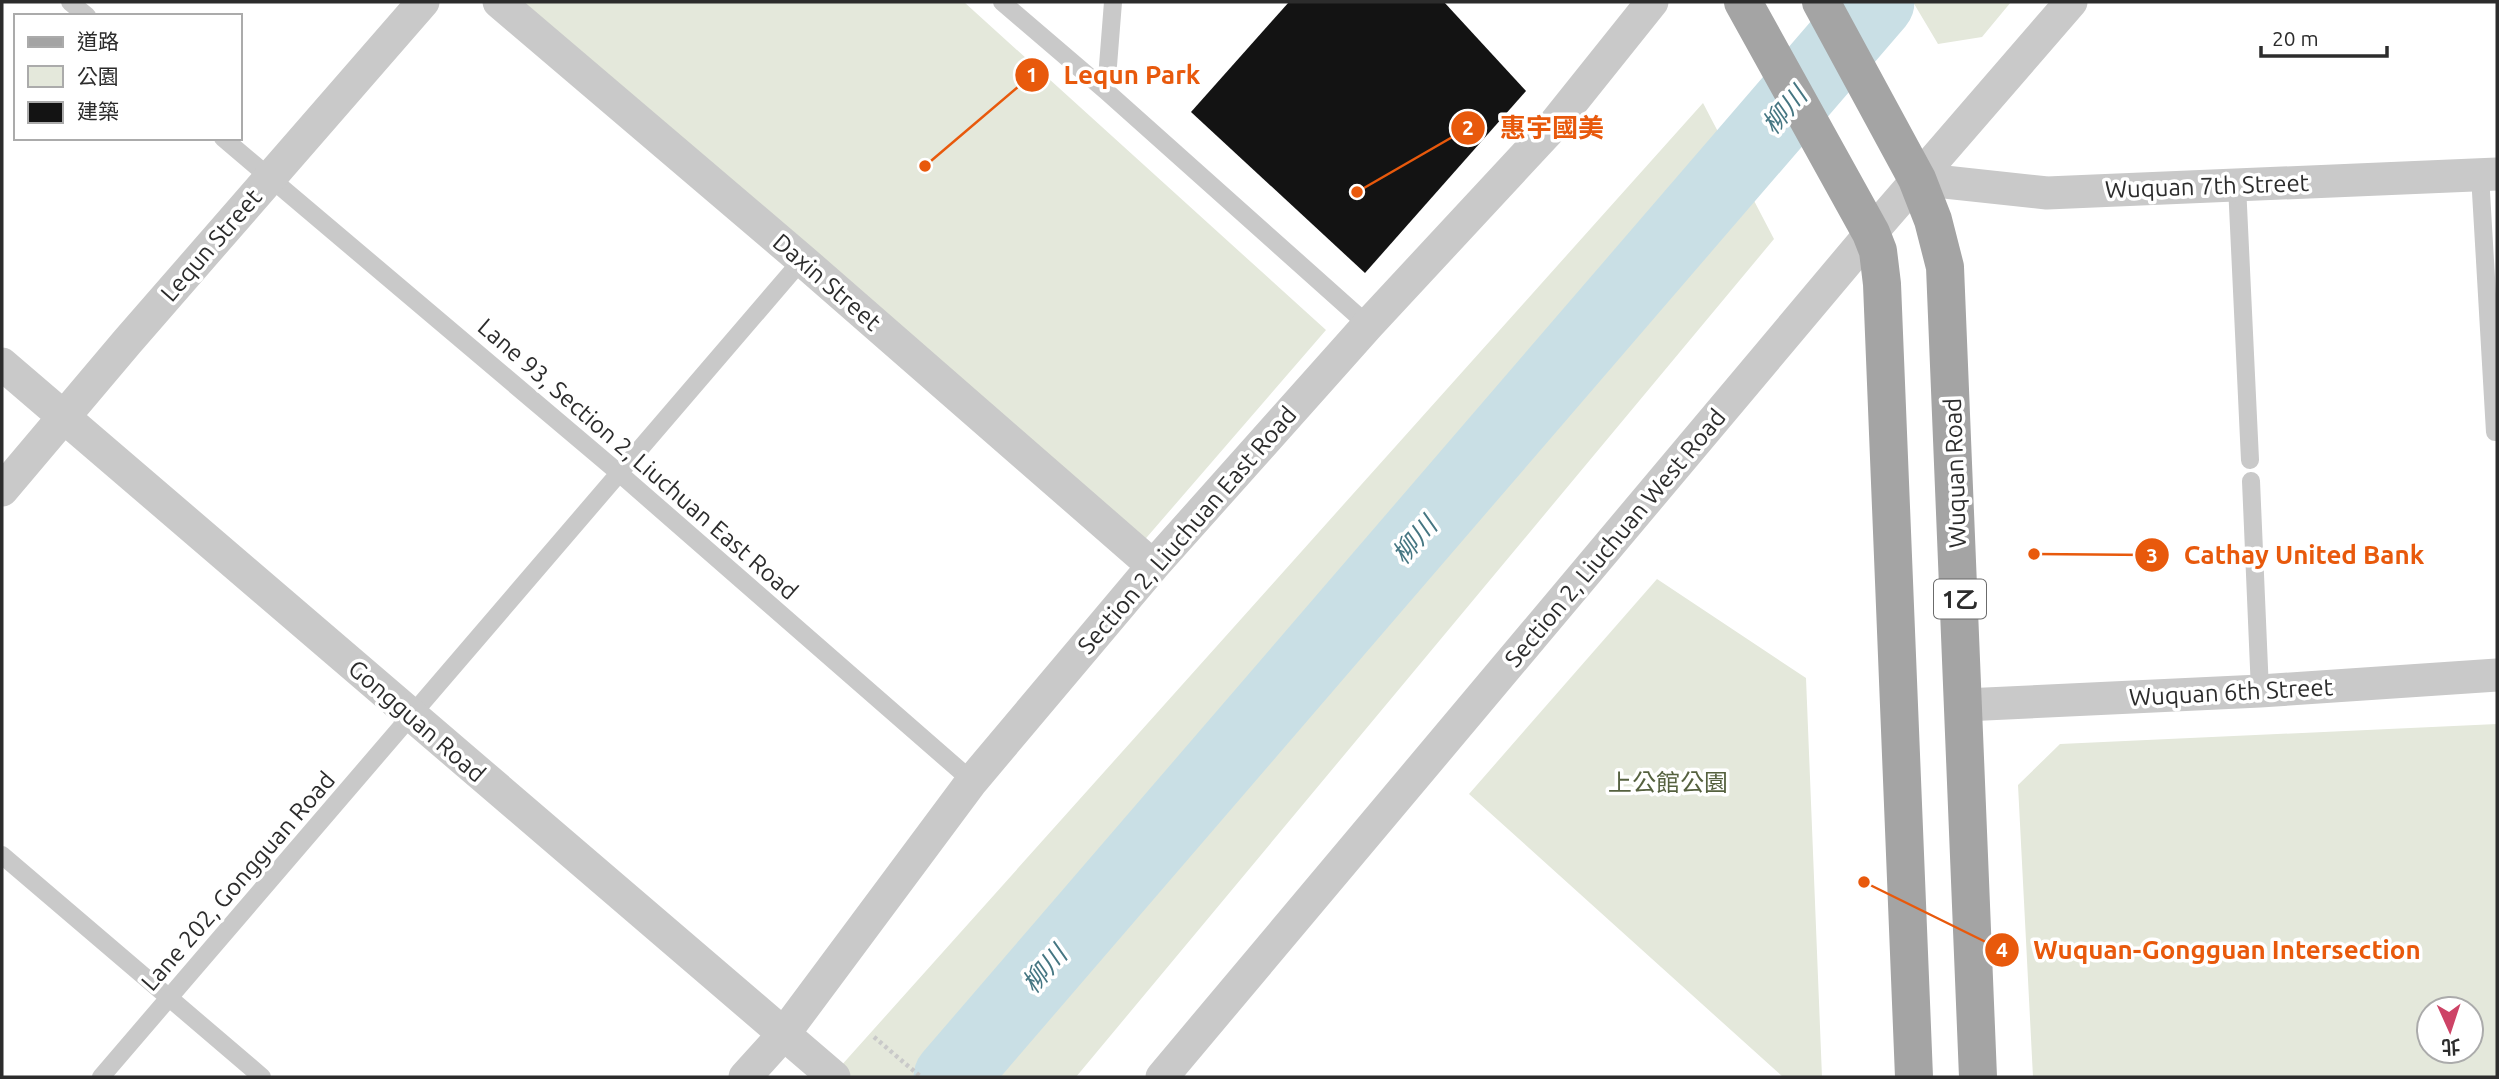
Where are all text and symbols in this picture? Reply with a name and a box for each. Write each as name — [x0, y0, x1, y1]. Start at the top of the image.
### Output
legend — [14, 14, 242, 140]
scale bar — [2261, 14, 2387, 58]
text: 20 m — [2272, 26, 2319, 50]
text: 道路 — [77, 29, 119, 53]
callout: Lequn Park — [1014, 51, 1214, 98]
text: Lequn Park — [1064, 60, 1201, 89]
text: 1 — [1026, 62, 1038, 86]
text: 公園 — [77, 64, 119, 88]
water label: 柳川 — [1756, 79, 1814, 139]
text: 建築 — [77, 99, 119, 123]
callout: 惠宇國美 — [1451, 104, 1618, 151]
text: 惠宇國美 — [1500, 113, 1604, 142]
text: 2 — [1462, 115, 1474, 139]
street label: Wuquan 7th Street — [2105, 169, 2310, 203]
street label: Lequn Street — [155, 183, 267, 306]
street label: Daxin Street — [768, 228, 887, 336]
street label: Lane 93, Section 2, Liuchuan East Road — [473, 313, 803, 605]
street label: Wuquan Road — [1939, 397, 1971, 549]
street label: Section 2, Liuchuan East Road — [1072, 401, 1302, 659]
street label: Section 2, Liuchuan West Road — [1499, 404, 1731, 672]
water label: 柳川 — [1386, 509, 1444, 569]
callout: Cathay United Bank — [2135, 532, 2438, 579]
text: Cathay United Bank — [2184, 540, 2425, 569]
text: 3 — [2146, 543, 2158, 567]
road number: 1乙 — [1934, 580, 1986, 618]
street label: Gongguan Road — [343, 654, 491, 788]
street label: Wuquan 6th Street — [2128, 673, 2334, 711]
street label: Lane 202, Gongguan Road — [136, 766, 340, 996]
park label: 上公館公園 — [1608, 769, 1728, 796]
callout: Wuquan-Gongguan Intersection — [1985, 926, 2435, 973]
text: Wuquan-Gongguan Intersection — [2033, 935, 2421, 964]
text: 4 — [1996, 937, 2008, 961]
water label: 柳川 — [1016, 938, 1074, 998]
north arrow — [2415, 995, 2485, 1065]
text: 北 — [2441, 1035, 2461, 1058]

